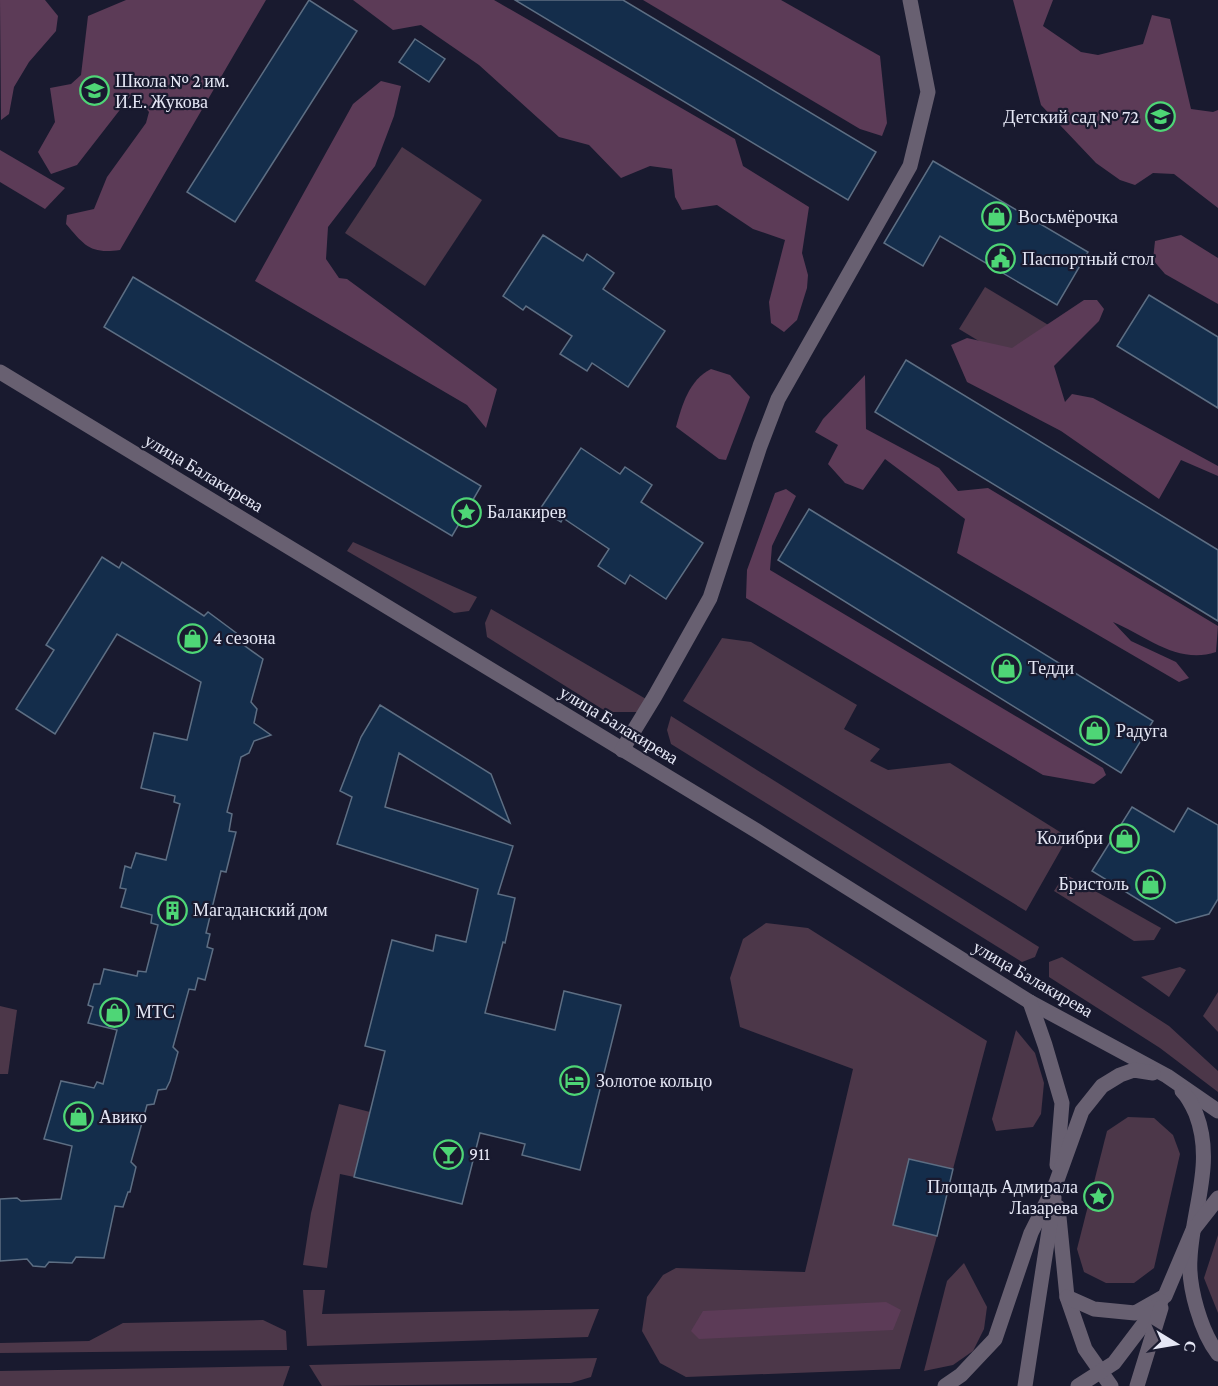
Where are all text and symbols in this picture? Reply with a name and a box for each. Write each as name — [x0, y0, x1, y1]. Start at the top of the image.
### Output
place label: Школа № 2 им. И.Е. Жукова — [115, 71, 229, 112]
school or university icon: Школа № 2 им. И.Е. Жукова — [78, 75, 110, 107]
school or university icon: Детский сад № 72 — [1144, 101, 1176, 133]
place label: Детский сад № 72 — [1003, 107, 1139, 127]
shop icon: Восьмёрочка — [981, 201, 1013, 233]
place label: Восьмёрочка — [1018, 207, 1118, 227]
public building icon: Паспортный стол — [985, 243, 1017, 275]
place label: Паспортный стол — [1022, 249, 1154, 269]
street label: улица Балакирева — [141, 430, 267, 516]
place icon: Балакирев — [450, 496, 482, 528]
place label: Балакирев — [487, 502, 566, 522]
shop icon: 4 сезона — [176, 622, 208, 654]
place label: 4 сезона — [213, 628, 276, 648]
shop icon: Тедди — [991, 652, 1023, 684]
place label: Тедди — [1028, 658, 1074, 678]
street label: улица Балакирева — [556, 682, 682, 768]
shop icon: Радуга — [1079, 715, 1111, 747]
place label: Радуга — [1116, 721, 1168, 741]
shop icon: Колибри — [1108, 822, 1140, 854]
place label: Колибри — [1037, 828, 1103, 848]
shop icon: Бристоль — [1134, 868, 1166, 900]
place label: Бристоль — [1058, 874, 1129, 894]
building icon: Магаданский дом — [156, 894, 188, 926]
place label: Магаданский дом — [193, 900, 328, 920]
street label: улица Балакирева — [970, 937, 1096, 1021]
shop icon: МТС — [99, 996, 131, 1028]
place label: МТС — [136, 1002, 175, 1022]
hotel icon: Золотое кольцо — [559, 1065, 591, 1097]
place label: Золотое кольцо — [596, 1071, 712, 1091]
shop icon: Авико — [62, 1101, 94, 1133]
place label: Авико — [99, 1107, 147, 1127]
bar icon: 911 — [432, 1138, 464, 1170]
place label: 911 — [469, 1144, 490, 1164]
place label: Площадь Адмирала Лазарева — [927, 1177, 1078, 1218]
place icon: Площадь Адмирала Лазарева — [1083, 1181, 1115, 1213]
north arrow — [1146, 1314, 1206, 1374]
text: С — [1181, 1339, 1200, 1354]

